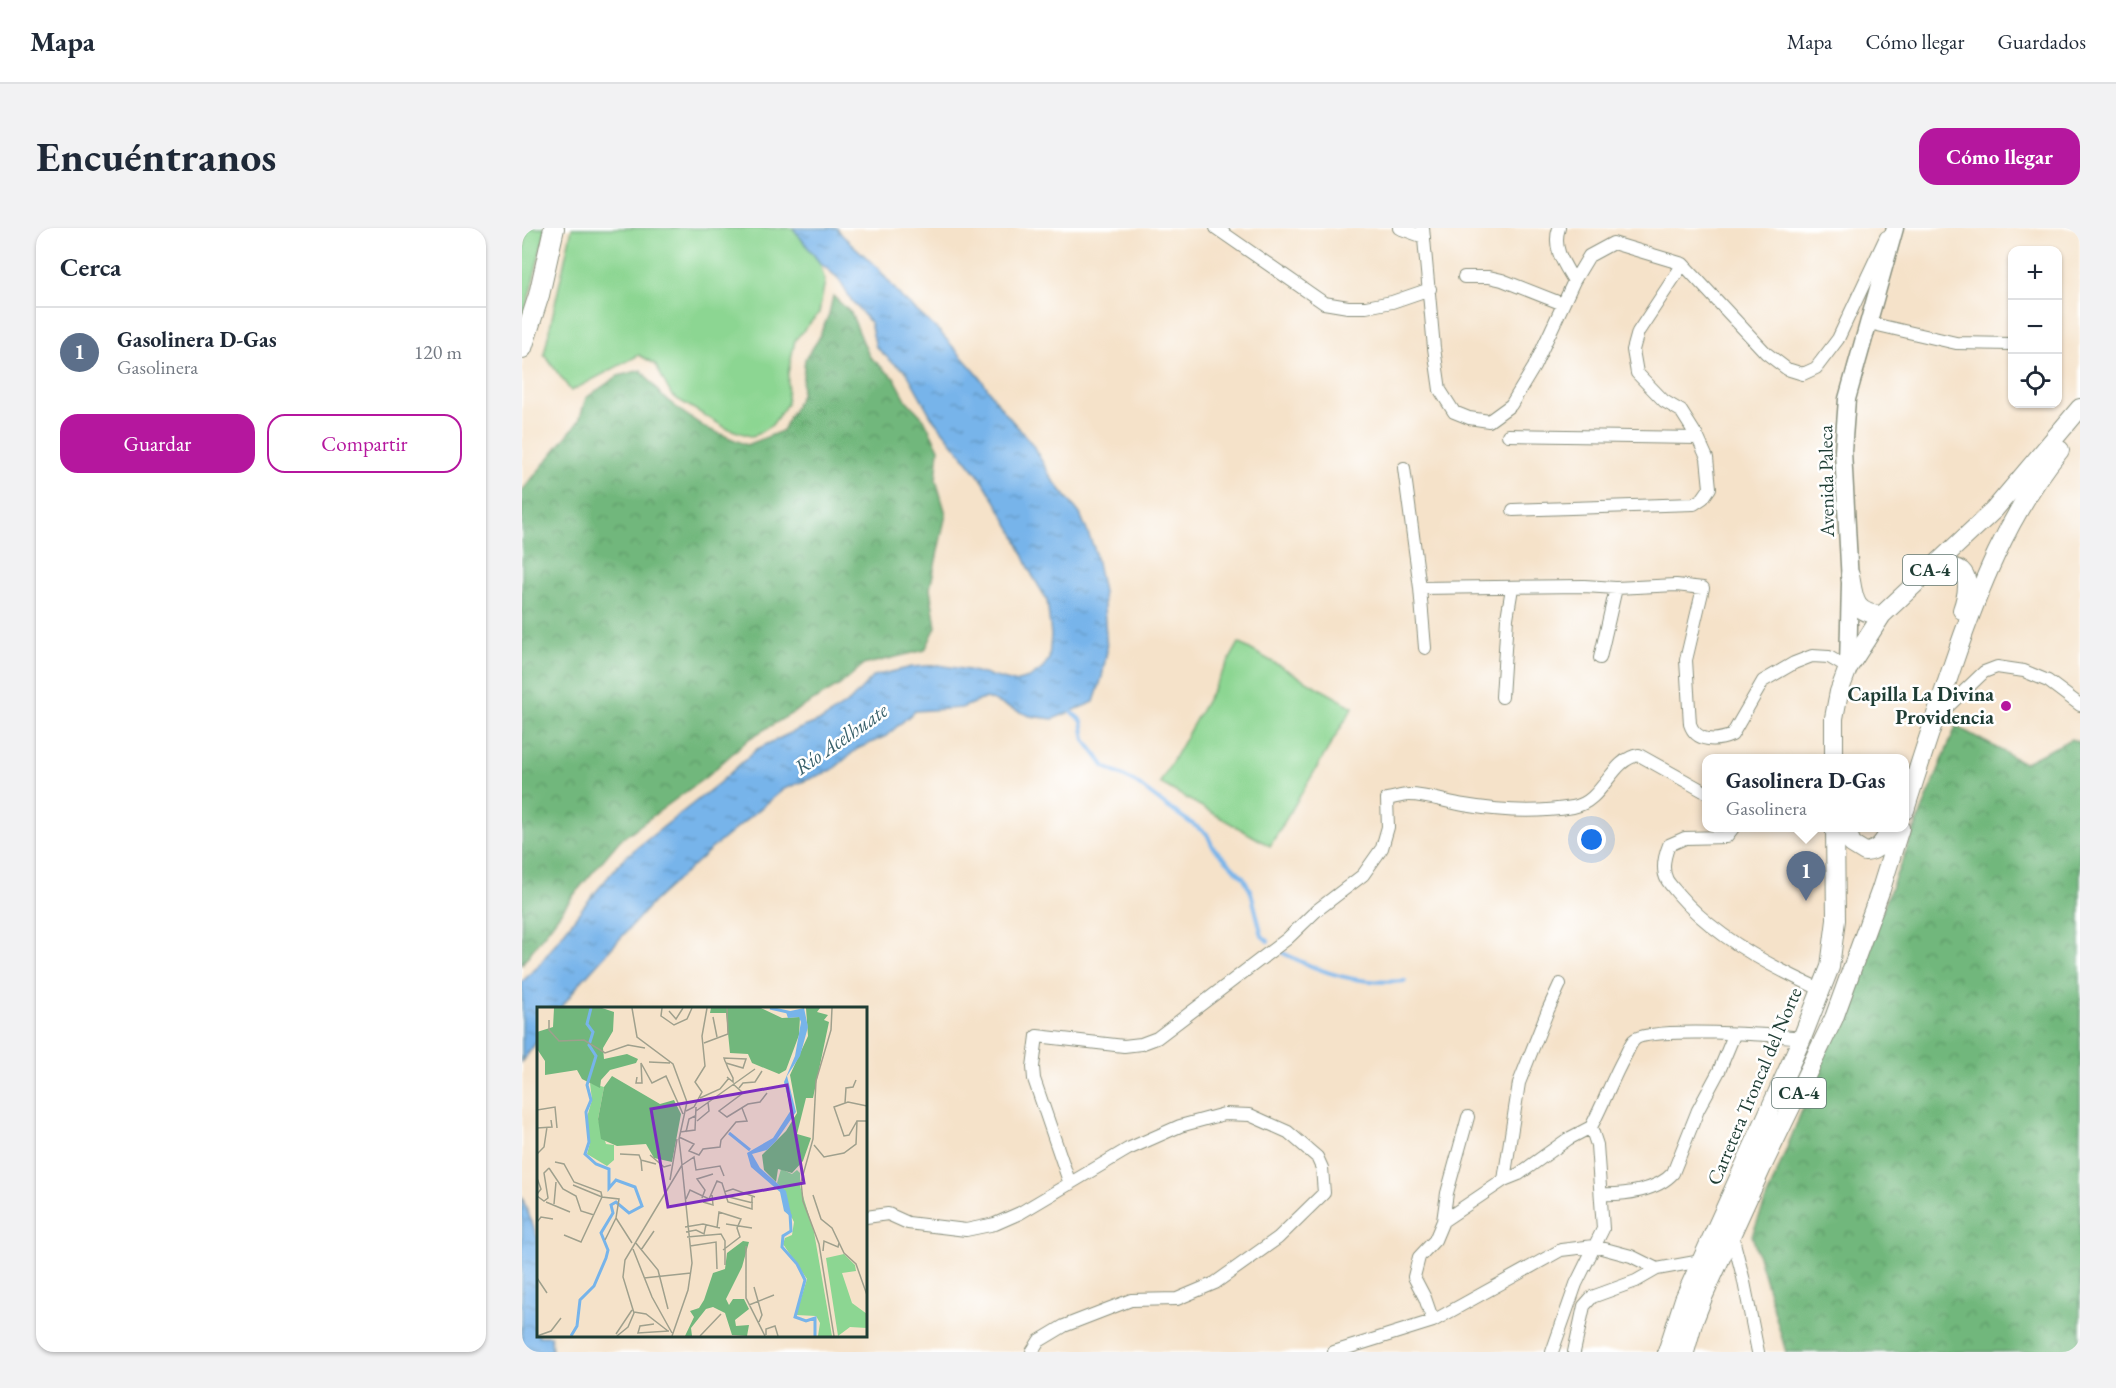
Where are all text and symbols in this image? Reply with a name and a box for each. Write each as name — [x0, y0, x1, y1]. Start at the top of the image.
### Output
text: Mapa — [30, 23, 95, 59]
text: Mapa — [1787, 28, 1832, 55]
text: Cómo llegar — [1865, 28, 1964, 55]
text: Guardados — [1997, 28, 2086, 55]
button: Cómo llegar — [1919, 128, 2080, 185]
text: Encuéntranos — [36, 129, 276, 184]
map controls — [2008, 246, 2062, 408]
button: + — [2008, 246, 2062, 300]
text: Cerca — [60, 250, 121, 284]
button: − — [2008, 300, 2062, 354]
text: Gasolinera D-Gas — [117, 325, 277, 354]
text: 1 — [74, 339, 85, 365]
text: 120 m — [414, 339, 462, 365]
text: Gasolinera — [117, 354, 198, 380]
button: locate — [2008, 354, 2062, 408]
button: Guardar — [60, 414, 255, 473]
button: Compartir — [267, 414, 462, 473]
street label: Avenida Paleca — [1812, 425, 1840, 538]
road number: CA-4 — [1903, 555, 1957, 585]
place label: Capilla La Divina Providencia — [1847, 681, 1994, 730]
water label: Río Acelhuate — [788, 696, 894, 781]
marker: Capilla La Divina Providencia — [1999, 699, 2013, 713]
popup — [1702, 754, 1909, 832]
text: Gasolinera D-Gas — [1726, 766, 1885, 795]
text: Gasolinera — [1726, 795, 1807, 821]
your location — [1577, 825, 1606, 854]
pin: 1 — [1786, 852, 1826, 901]
street label: Carretera Troncal del Norte — [1701, 983, 1808, 1189]
inset map — [537, 1007, 867, 1337]
road number: CA-4 — [1772, 1078, 1826, 1108]

